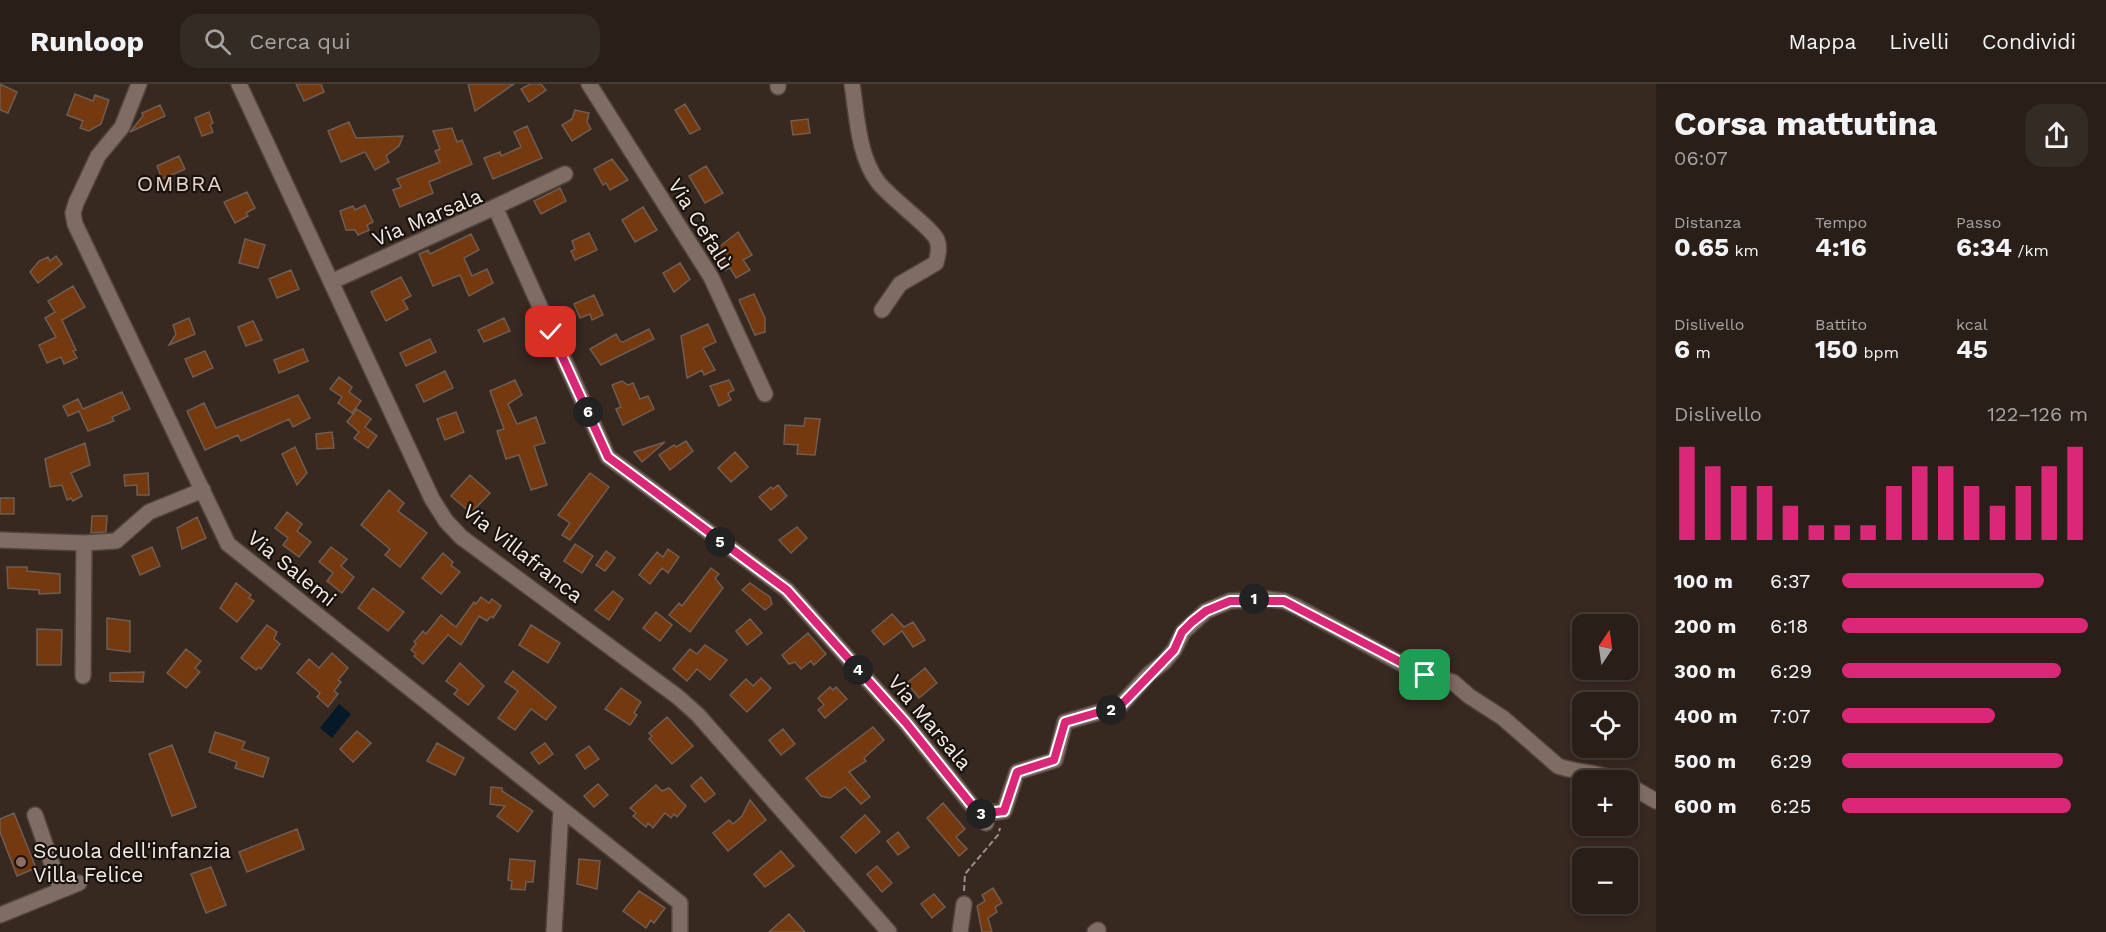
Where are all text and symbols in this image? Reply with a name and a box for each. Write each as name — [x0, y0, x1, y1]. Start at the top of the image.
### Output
search box — [180, 14, 600, 68]
text: Runloop — [30, 25, 144, 58]
icon: search — [201, 25, 234, 58]
text: Cerca qui — [249, 29, 351, 54]
text: Mappa — [1788, 29, 1856, 54]
text: Livelli — [1889, 29, 1949, 54]
text: Condividi — [1982, 29, 2076, 54]
text: Corsa mattutina — [1674, 104, 1937, 143]
button: share — [2025, 104, 2088, 167]
text: 06:07 — [1674, 146, 1728, 170]
district label: OMBRA — [137, 171, 223, 196]
street label: Via Cefalù — [663, 174, 739, 274]
street label: Via Marsala — [368, 183, 486, 251]
text: Distanza — [1674, 213, 1741, 232]
text: Tempo — [1815, 213, 1867, 232]
text: Passo — [1956, 213, 2001, 232]
text: 0.65 — [1674, 232, 1729, 262]
text: 4:16 — [1815, 232, 1867, 262]
text: 6:34 — [1956, 232, 2012, 262]
text: km — [1729, 241, 1759, 260]
text: /km — [2012, 241, 2049, 260]
pin — [525, 306, 576, 357]
icon: check — [534, 315, 567, 348]
text: Dislivello — [1674, 315, 1744, 334]
text: Battito — [1815, 315, 1867, 334]
text: kcal — [1956, 315, 1988, 334]
text: 6 — [1674, 334, 1690, 364]
text: 150 — [1815, 334, 1858, 364]
text: 45 — [1956, 334, 1988, 364]
text: m — [1690, 343, 1711, 362]
text: bpm — [1858, 343, 1899, 362]
pin: 6 — [573, 397, 603, 427]
text: 6 — [583, 402, 593, 421]
text: Dislivello — [1674, 402, 1762, 426]
text: 122–126 m — [1987, 402, 2088, 426]
street label: Via Villafranca — [458, 498, 588, 608]
street label: Via Salemi — [243, 525, 341, 611]
pin: 5 — [705, 527, 735, 557]
text: 5 — [715, 532, 725, 551]
text: 100 m — [1674, 569, 1733, 593]
text: 6:37 — [1770, 569, 1810, 593]
pin: 1 — [1239, 584, 1269, 614]
text: 1 — [1251, 589, 1257, 608]
north arrow — [1572, 614, 1638, 680]
map controls — [1572, 614, 1638, 914]
text: 200 m — [1674, 614, 1736, 638]
text: 6:18 — [1770, 614, 1808, 638]
pin — [1399, 649, 1450, 700]
pin: 4 — [843, 655, 873, 685]
icon: arrive — [1408, 658, 1441, 691]
text: 300 m — [1674, 659, 1736, 683]
text: 6:29 — [1770, 659, 1812, 683]
text: 4 — [853, 660, 863, 679]
street label: Via Marsala — [883, 669, 977, 775]
button: locate — [1572, 692, 1638, 758]
pin: 2 — [1096, 695, 1126, 725]
text: 2 — [1106, 700, 1116, 719]
text: 400 m — [1674, 704, 1737, 728]
text: 7:07 — [1770, 704, 1810, 728]
text: 500 m — [1674, 749, 1736, 773]
text: 6:29 — [1770, 749, 1812, 773]
button: + — [1572, 770, 1638, 836]
text: 600 m — [1674, 794, 1737, 818]
text: 6:25 — [1770, 794, 1811, 818]
pin: 3 — [966, 799, 996, 829]
text: 3 — [976, 804, 986, 823]
place label: Scuola dell'infanzia Villa Felice — [33, 838, 231, 887]
button: − — [1572, 848, 1638, 914]
marker: Scuola dell'infanzia Villa Felice — [14, 855, 28, 869]

